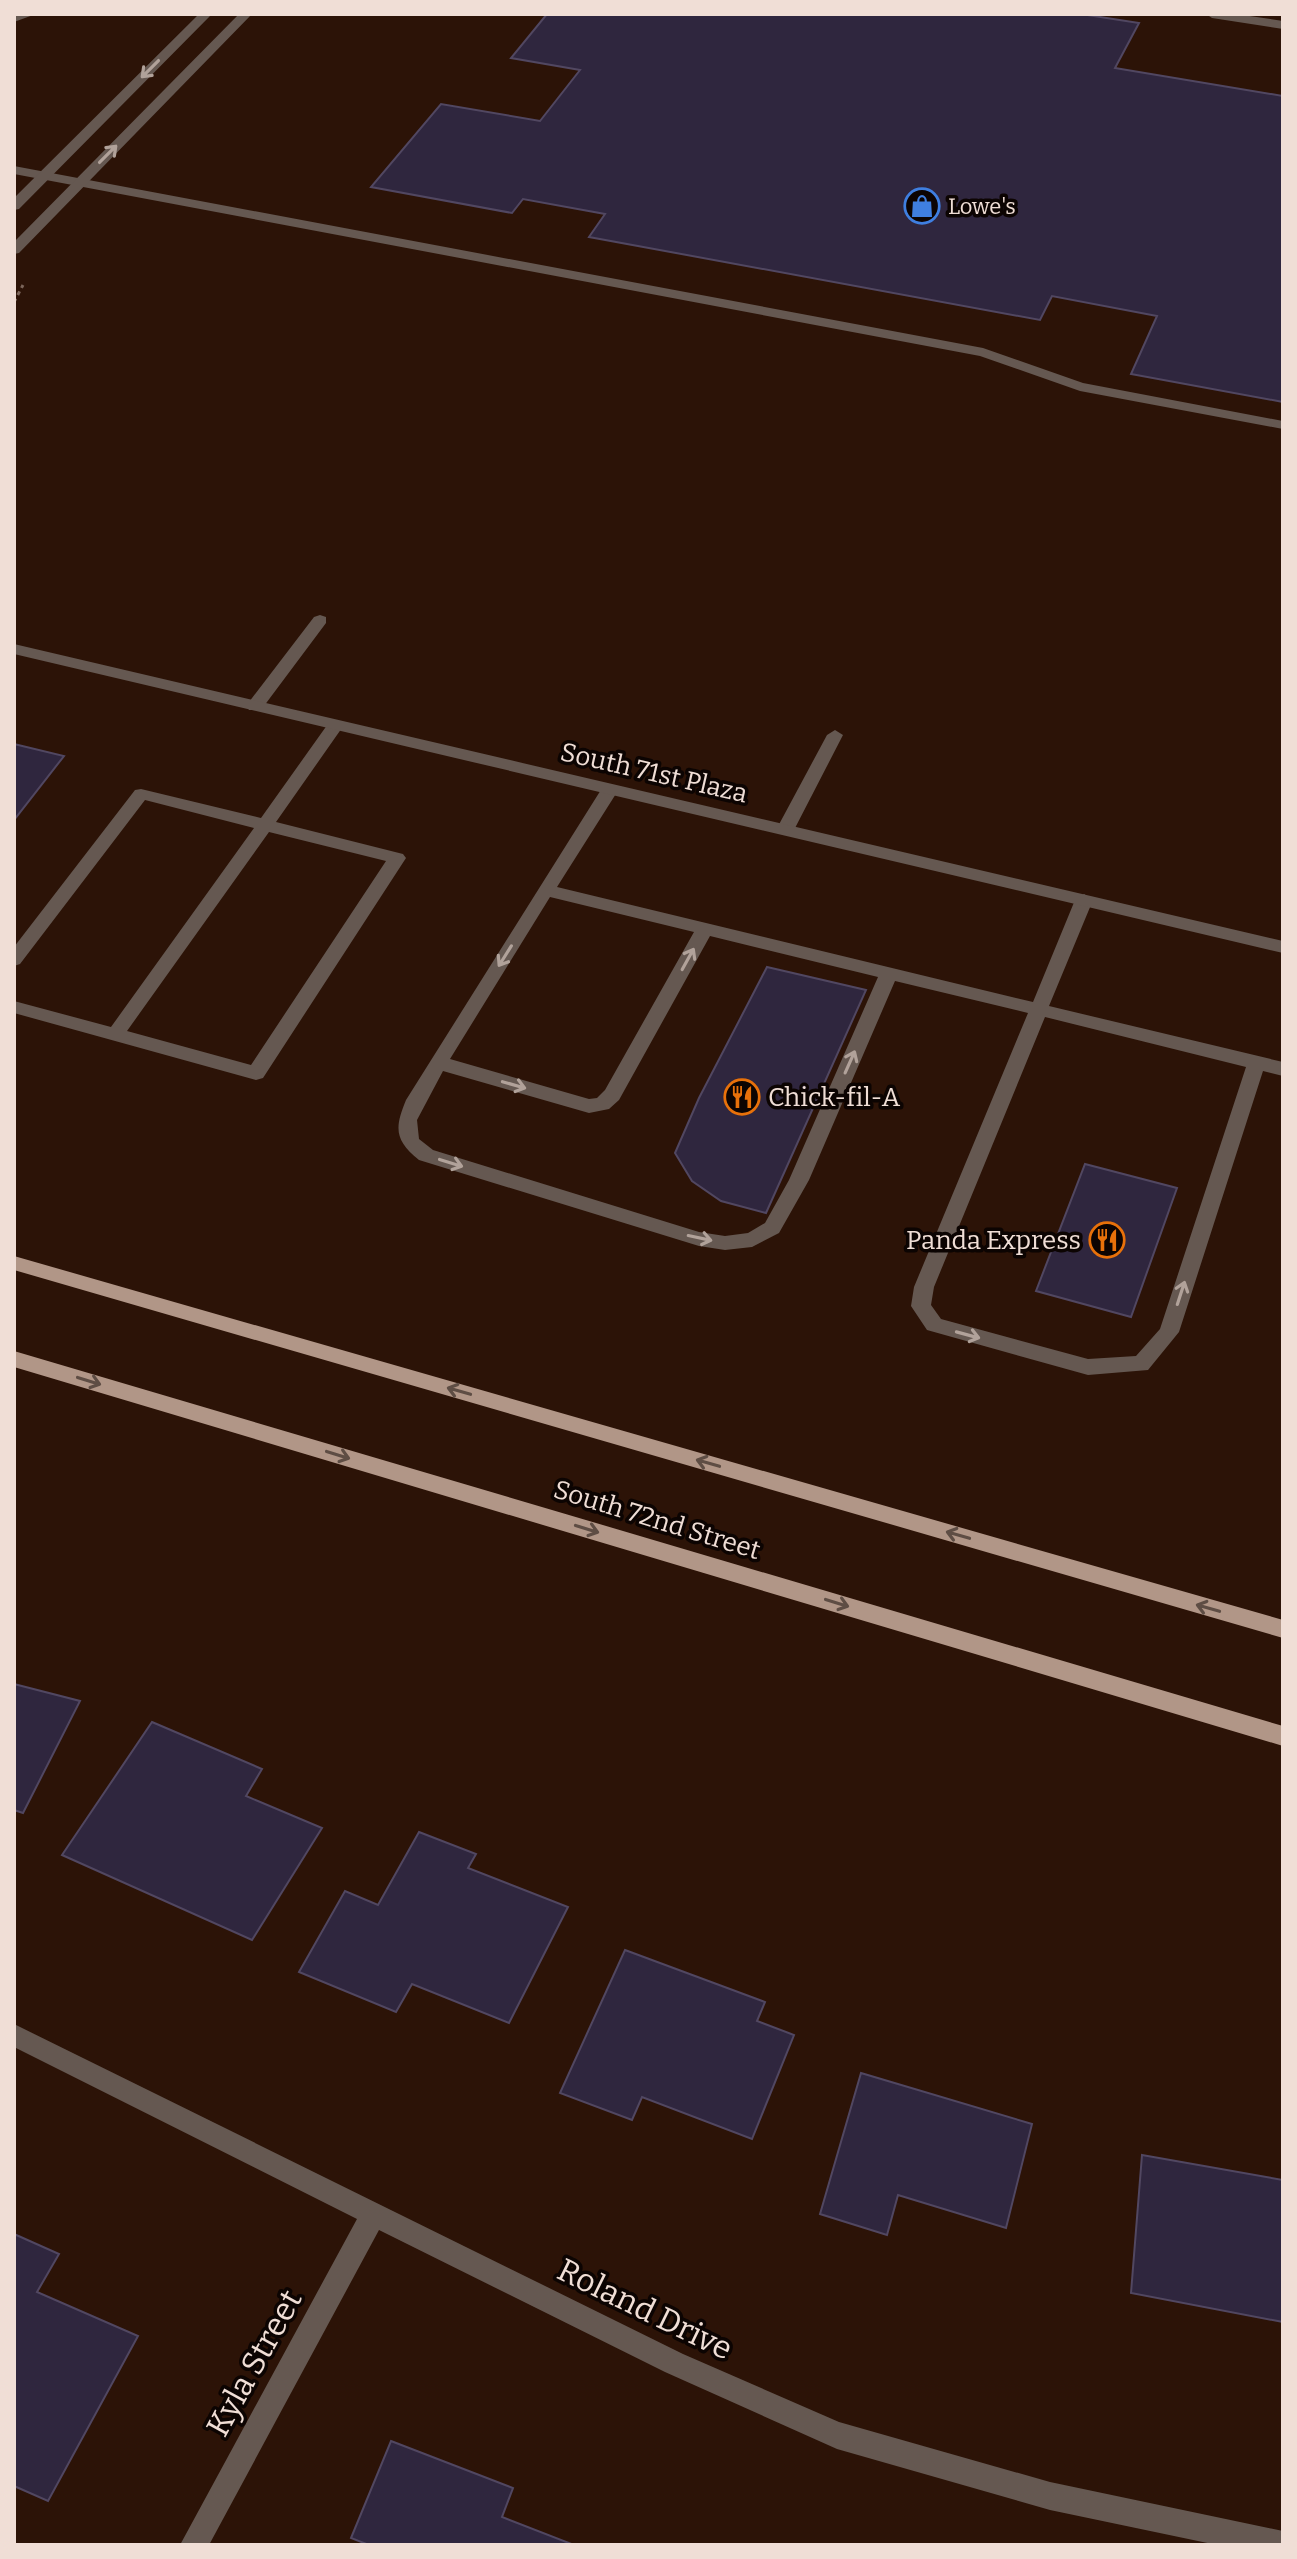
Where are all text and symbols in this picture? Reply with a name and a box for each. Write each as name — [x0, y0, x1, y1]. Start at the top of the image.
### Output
one-way arrow — [141, 59, 160, 79]
one-way arrow — [98, 145, 117, 164]
shop icon: Lowe's — [903, 187, 941, 225]
place label: Lowe's — [948, 193, 1016, 220]
street label: South 71st Plaza — [557, 736, 751, 810]
one-way arrow — [496, 944, 512, 967]
one-way arrow — [681, 948, 696, 972]
one-way arrow — [844, 1050, 859, 1075]
one-way arrow — [500, 1078, 526, 1093]
restaurant icon: Chick-fil-A — [723, 1078, 761, 1116]
place label: Chick-fil-A — [768, 1082, 901, 1113]
one-way arrow — [438, 1156, 463, 1171]
restaurant icon: Panda Express — [1088, 1221, 1126, 1259]
place label: Panda Express — [906, 1225, 1081, 1256]
one-way arrow — [686, 1231, 712, 1246]
one-way arrow — [1175, 1281, 1190, 1306]
one-way arrow — [955, 1328, 981, 1343]
one-way arrow — [75, 1374, 101, 1389]
one-way arrow — [446, 1383, 472, 1398]
one-way arrow — [325, 1449, 350, 1463]
one-way arrow — [696, 1455, 722, 1470]
street label: South 72nd Street — [550, 1474, 765, 1566]
one-way arrow — [574, 1522, 600, 1537]
one-way arrow — [946, 1527, 972, 1542]
one-way arrow — [823, 1596, 849, 1611]
one-way arrow — [1196, 1599, 1222, 1614]
street label: Roland Drive — [551, 2250, 739, 2368]
street label: Kyla Street — [198, 2283, 310, 2443]

